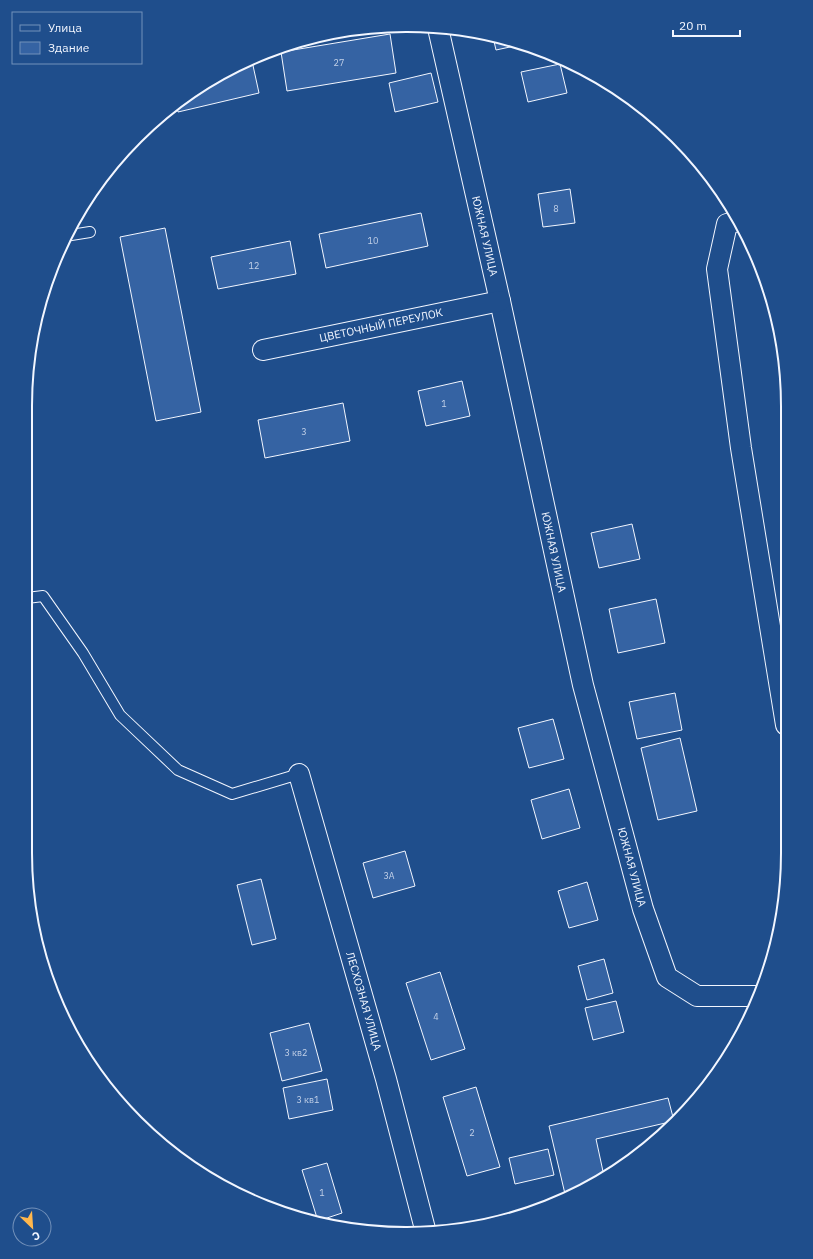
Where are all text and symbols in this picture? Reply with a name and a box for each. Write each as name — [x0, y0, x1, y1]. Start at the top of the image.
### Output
legend — [12, 12, 142, 64]
scale bar — [673, 12, 740, 38]
text: 20 m — [679, 18, 707, 33]
text: Улица — [48, 20, 82, 35]
text: Здание — [48, 40, 90, 55]
house number: 27 — [334, 57, 344, 68]
street label: ЮЖНАЯ УЛИЦА — [469, 195, 501, 277]
house number: 8 — [553, 203, 559, 214]
house number: 10 — [368, 235, 378, 246]
house number: 12 — [249, 260, 259, 271]
street label: ЦВЕТОЧНЫЙ ПЕРЕУЛОК — [318, 305, 444, 345]
house number: 1 — [441, 398, 447, 409]
house number: 3 — [301, 426, 307, 437]
street label: ЮЖНАЯ УЛИЦА — [539, 511, 569, 593]
street label: ЮЖНАЯ УЛИЦА — [615, 826, 649, 908]
house number: 3А — [383, 870, 395, 881]
street label: ЛЕСХОЗНАЯ УЛИЦА — [343, 950, 385, 1052]
house number: 4 — [433, 1011, 439, 1022]
house number: 3 кв2 — [285, 1047, 307, 1058]
house number: 3 кв1 — [297, 1094, 319, 1105]
house number: 2 — [469, 1127, 475, 1138]
house number: 1 — [319, 1187, 325, 1198]
north arrow — [12, 1207, 52, 1247]
text: С — [30, 1228, 42, 1244]

